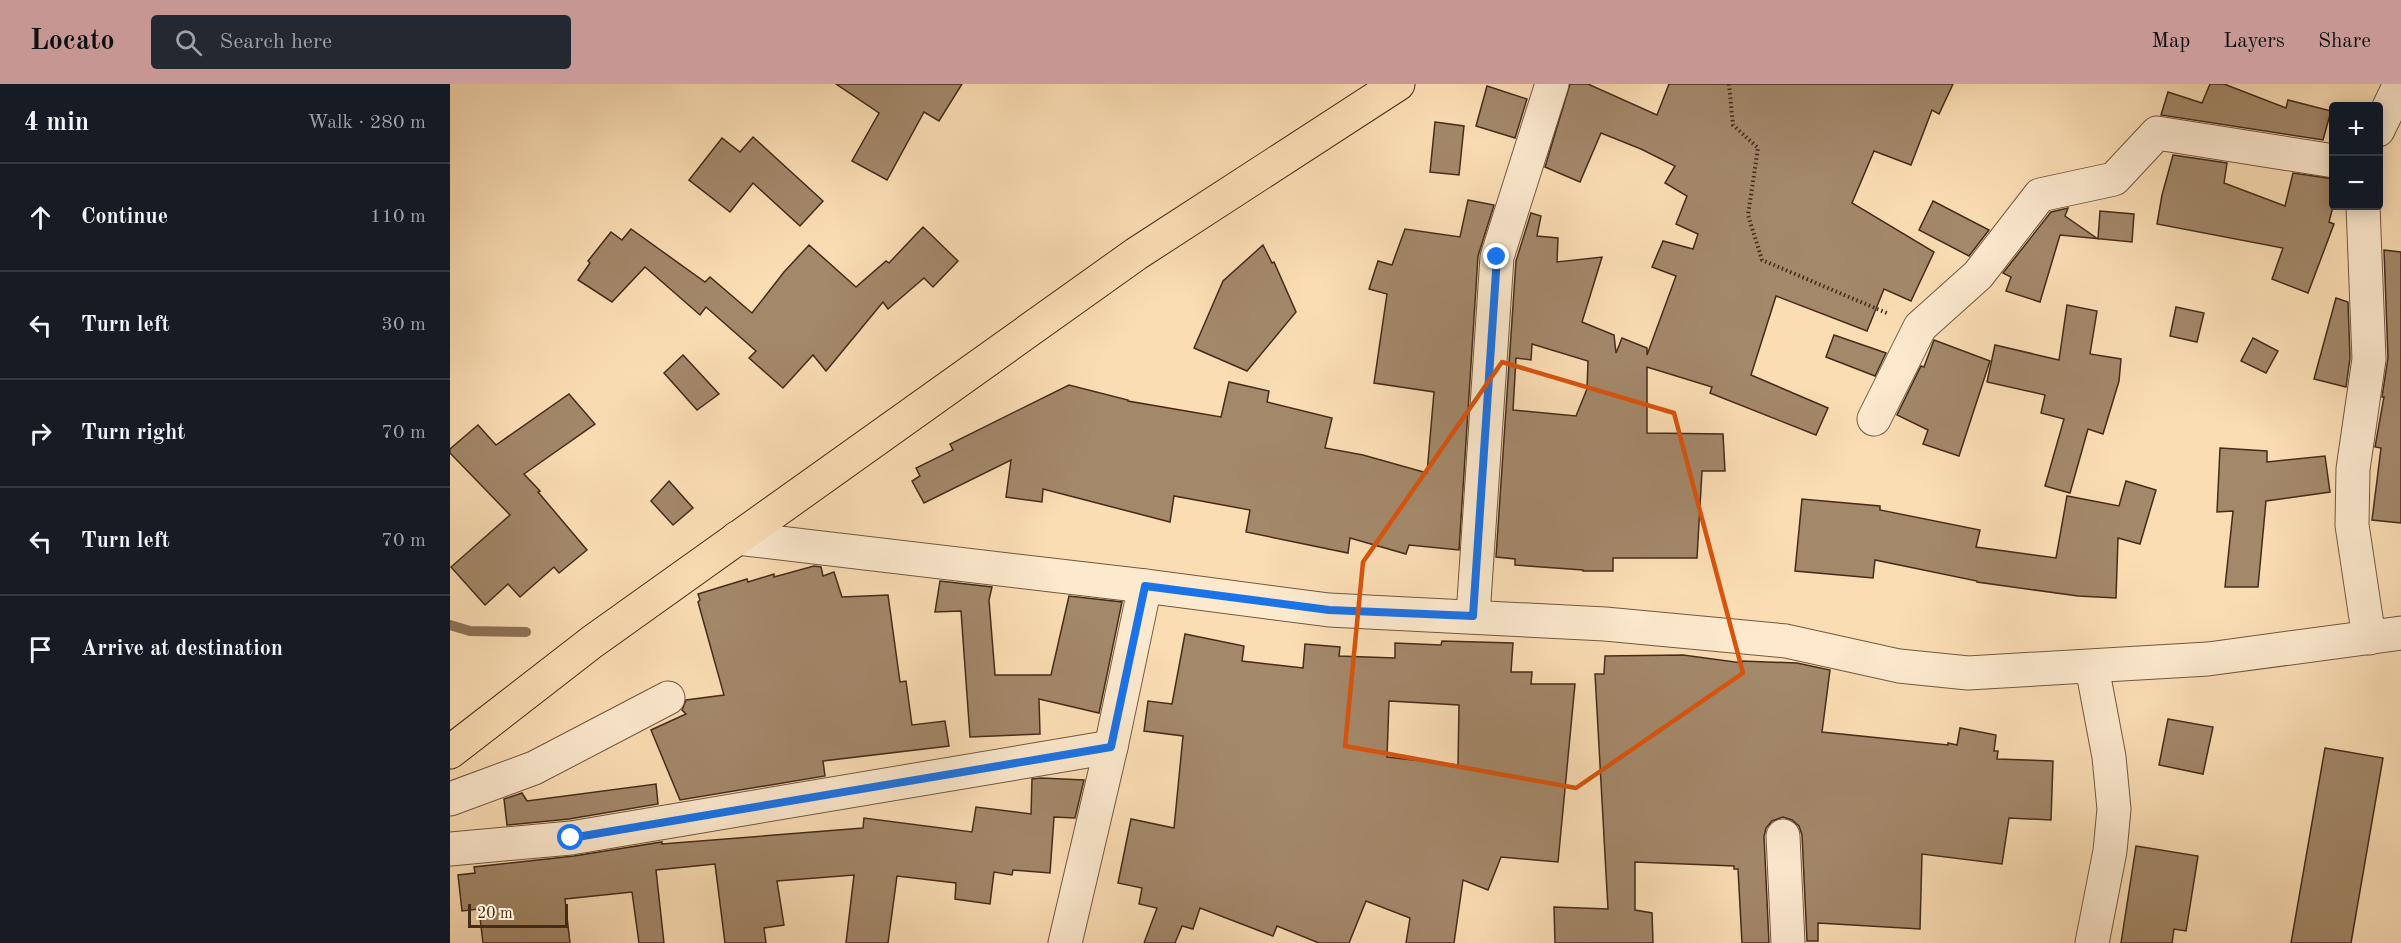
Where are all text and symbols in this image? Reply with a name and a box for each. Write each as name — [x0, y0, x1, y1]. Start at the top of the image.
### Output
search box — [151, 15, 571, 69]
icon: search — [172, 26, 205, 59]
text: Locato — [30, 28, 115, 56]
text: Search here — [220, 31, 332, 53]
text: Map — [2151, 31, 2190, 52]
text: Layers — [2223, 31, 2285, 52]
text: Share — [2318, 31, 2371, 52]
map controls — [2329, 102, 2383, 210]
button: + — [2329, 102, 2383, 156]
text: 4 min — [24, 110, 89, 136]
text: Walk · 280 m — [307, 113, 426, 133]
button: − — [2329, 156, 2383, 210]
icon: ahead — [24, 201, 57, 234]
text: Continue — [81, 206, 168, 228]
text: 110 m — [370, 207, 426, 227]
route end — [1483, 243, 1509, 269]
icon: left — [24, 309, 57, 342]
text: Turn left — [81, 314, 170, 336]
text: 30 m — [381, 315, 426, 335]
icon: right — [24, 417, 57, 450]
text: Turn right — [81, 422, 185, 444]
text: 70 m — [381, 423, 426, 443]
icon: left — [24, 525, 57, 558]
text: Turn left — [81, 530, 170, 552]
text: 70 m — [381, 531, 426, 551]
icon: arrive — [24, 633, 57, 666]
text: Arrive at destination — [81, 638, 283, 660]
route start — [557, 824, 583, 850]
scale bar — [468, 901, 568, 928]
text: 20 m — [477, 906, 513, 922]

